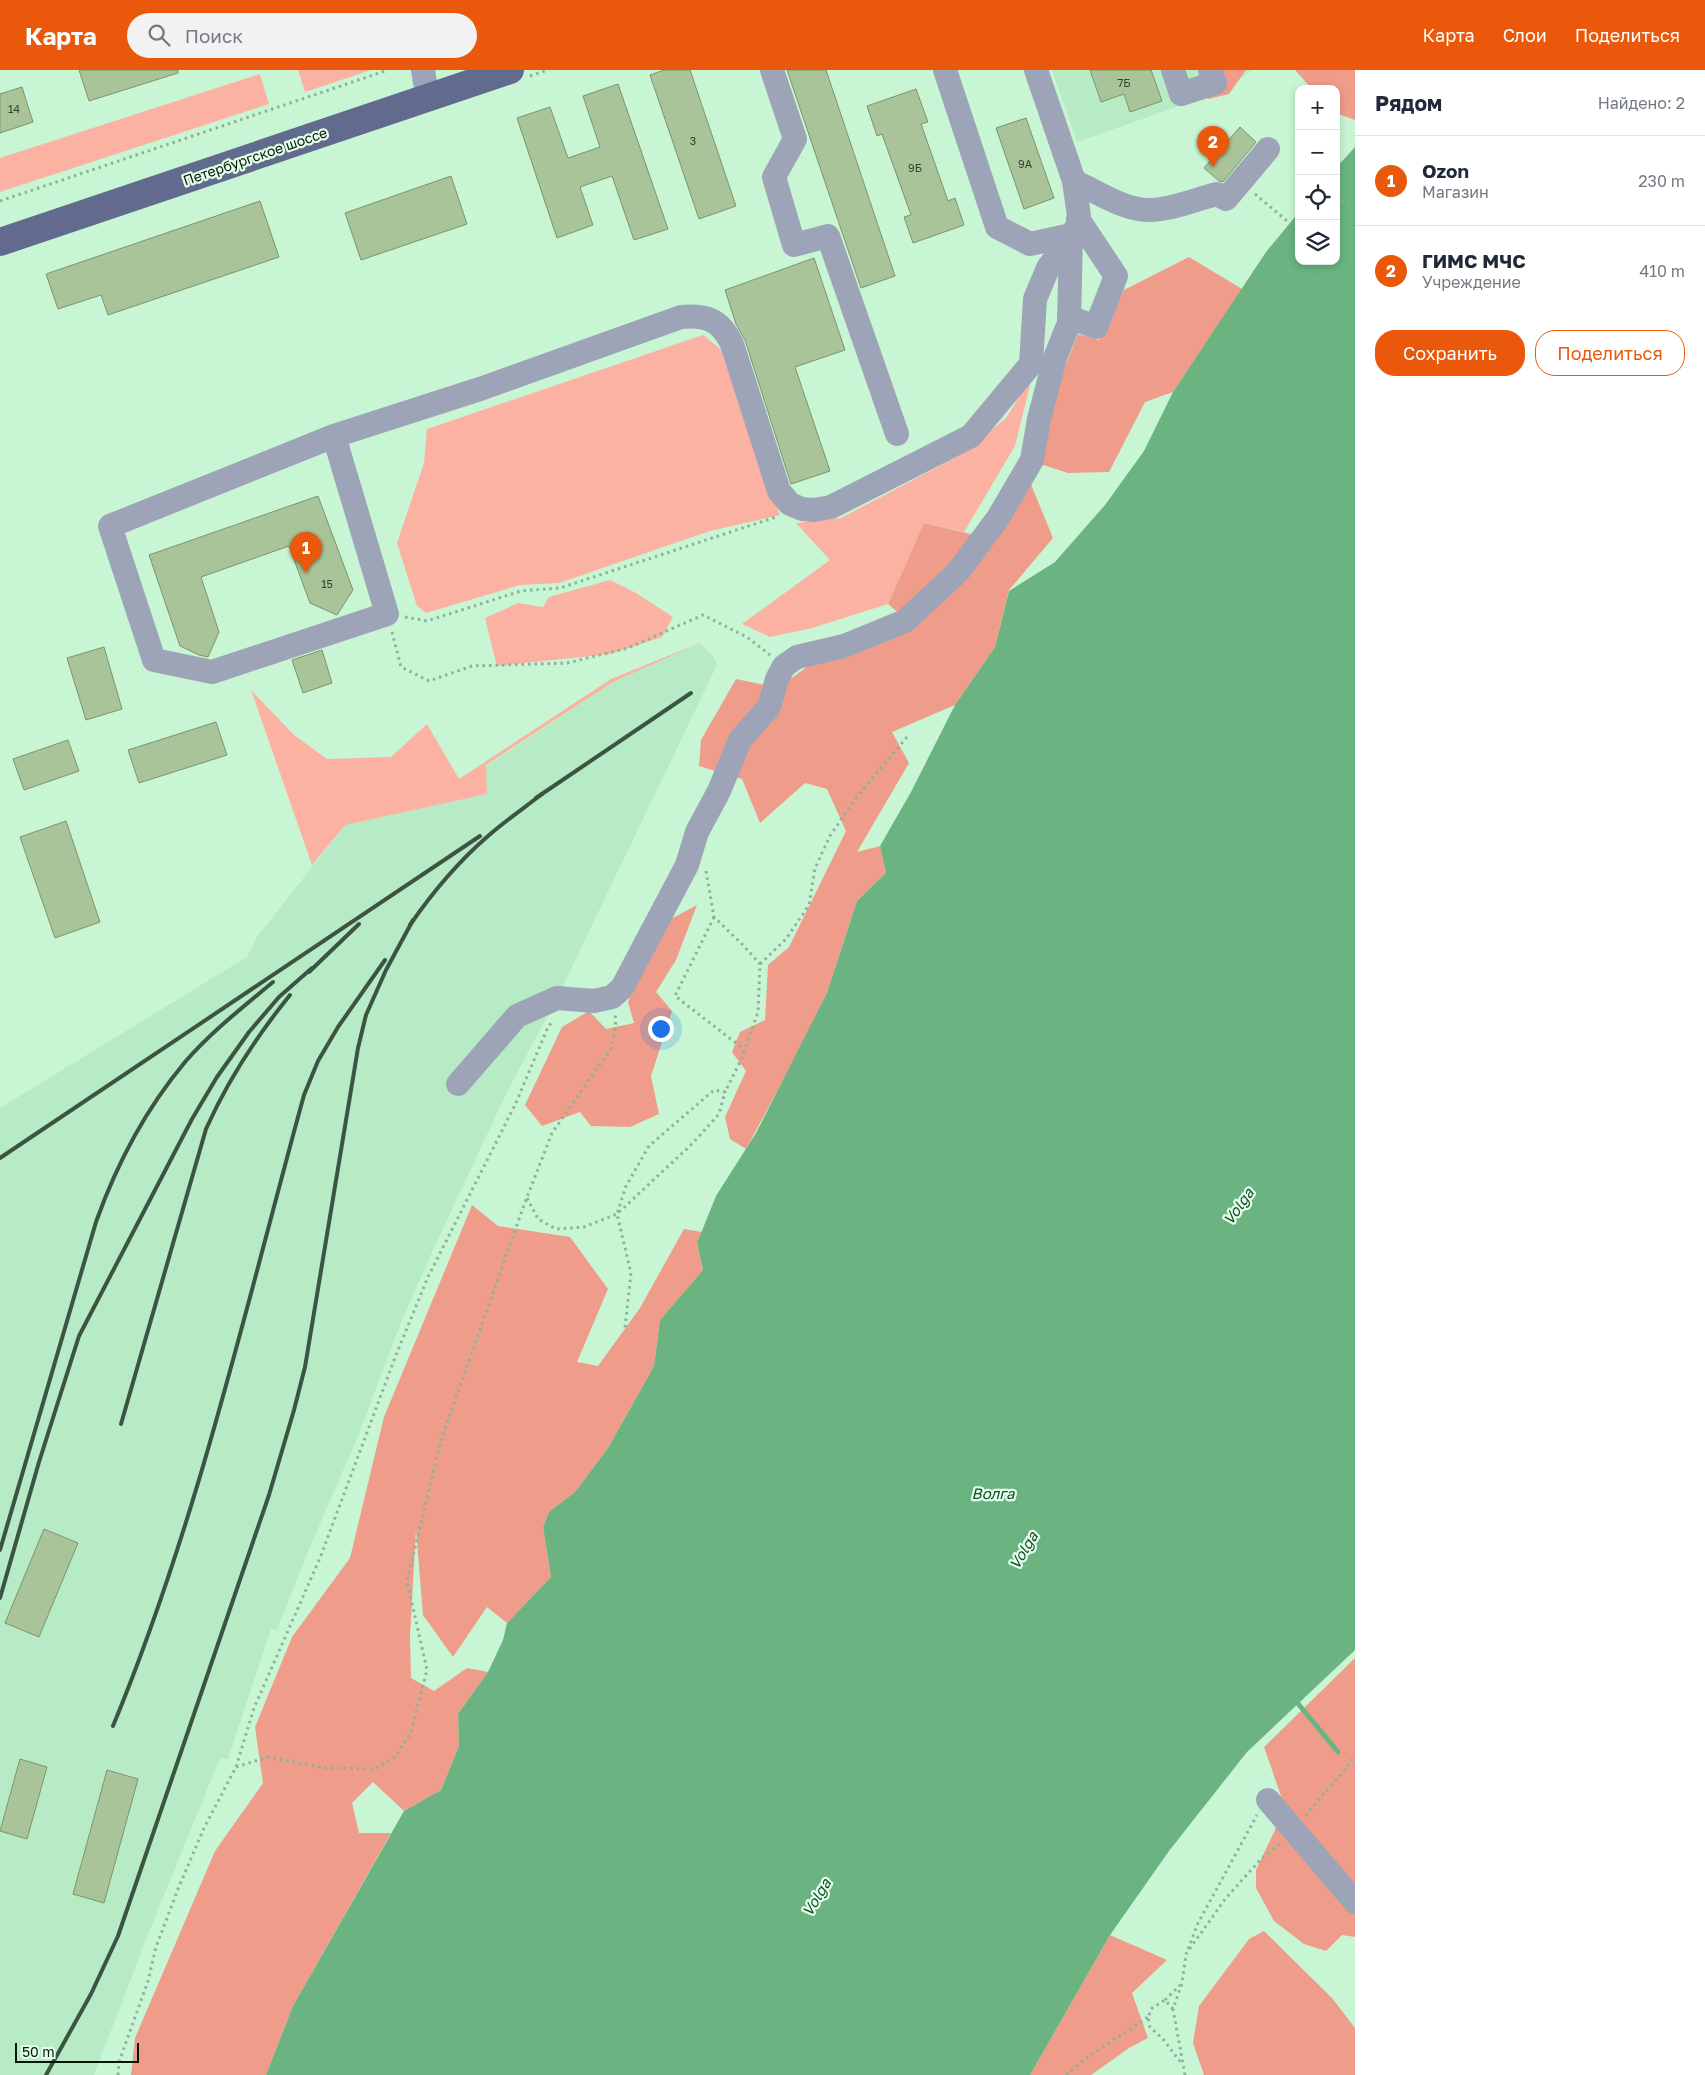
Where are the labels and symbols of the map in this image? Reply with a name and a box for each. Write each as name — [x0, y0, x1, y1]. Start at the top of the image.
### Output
house number: 7Б — [1117, 76, 1131, 89]
house number: 14 — [8, 102, 20, 115]
street label: Петербургское шоссе — [181, 123, 329, 189]
pin: 2 — [1197, 126, 1229, 167]
house number: 3 — [690, 134, 696, 147]
house number: 9А — [1018, 157, 1033, 170]
house number: 9Б — [908, 161, 922, 174]
pin: 1 — [290, 532, 322, 573]
house number: 15 — [321, 577, 333, 590]
your location — [648, 1016, 674, 1042]
water label: Volga — [1219, 1184, 1258, 1228]
water label: Волга — [972, 1484, 1015, 1502]
water label: Volga — [1005, 1528, 1042, 1573]
water label: Volga — [798, 1875, 835, 1920]
scale bar — [15, 2040, 139, 2063]

